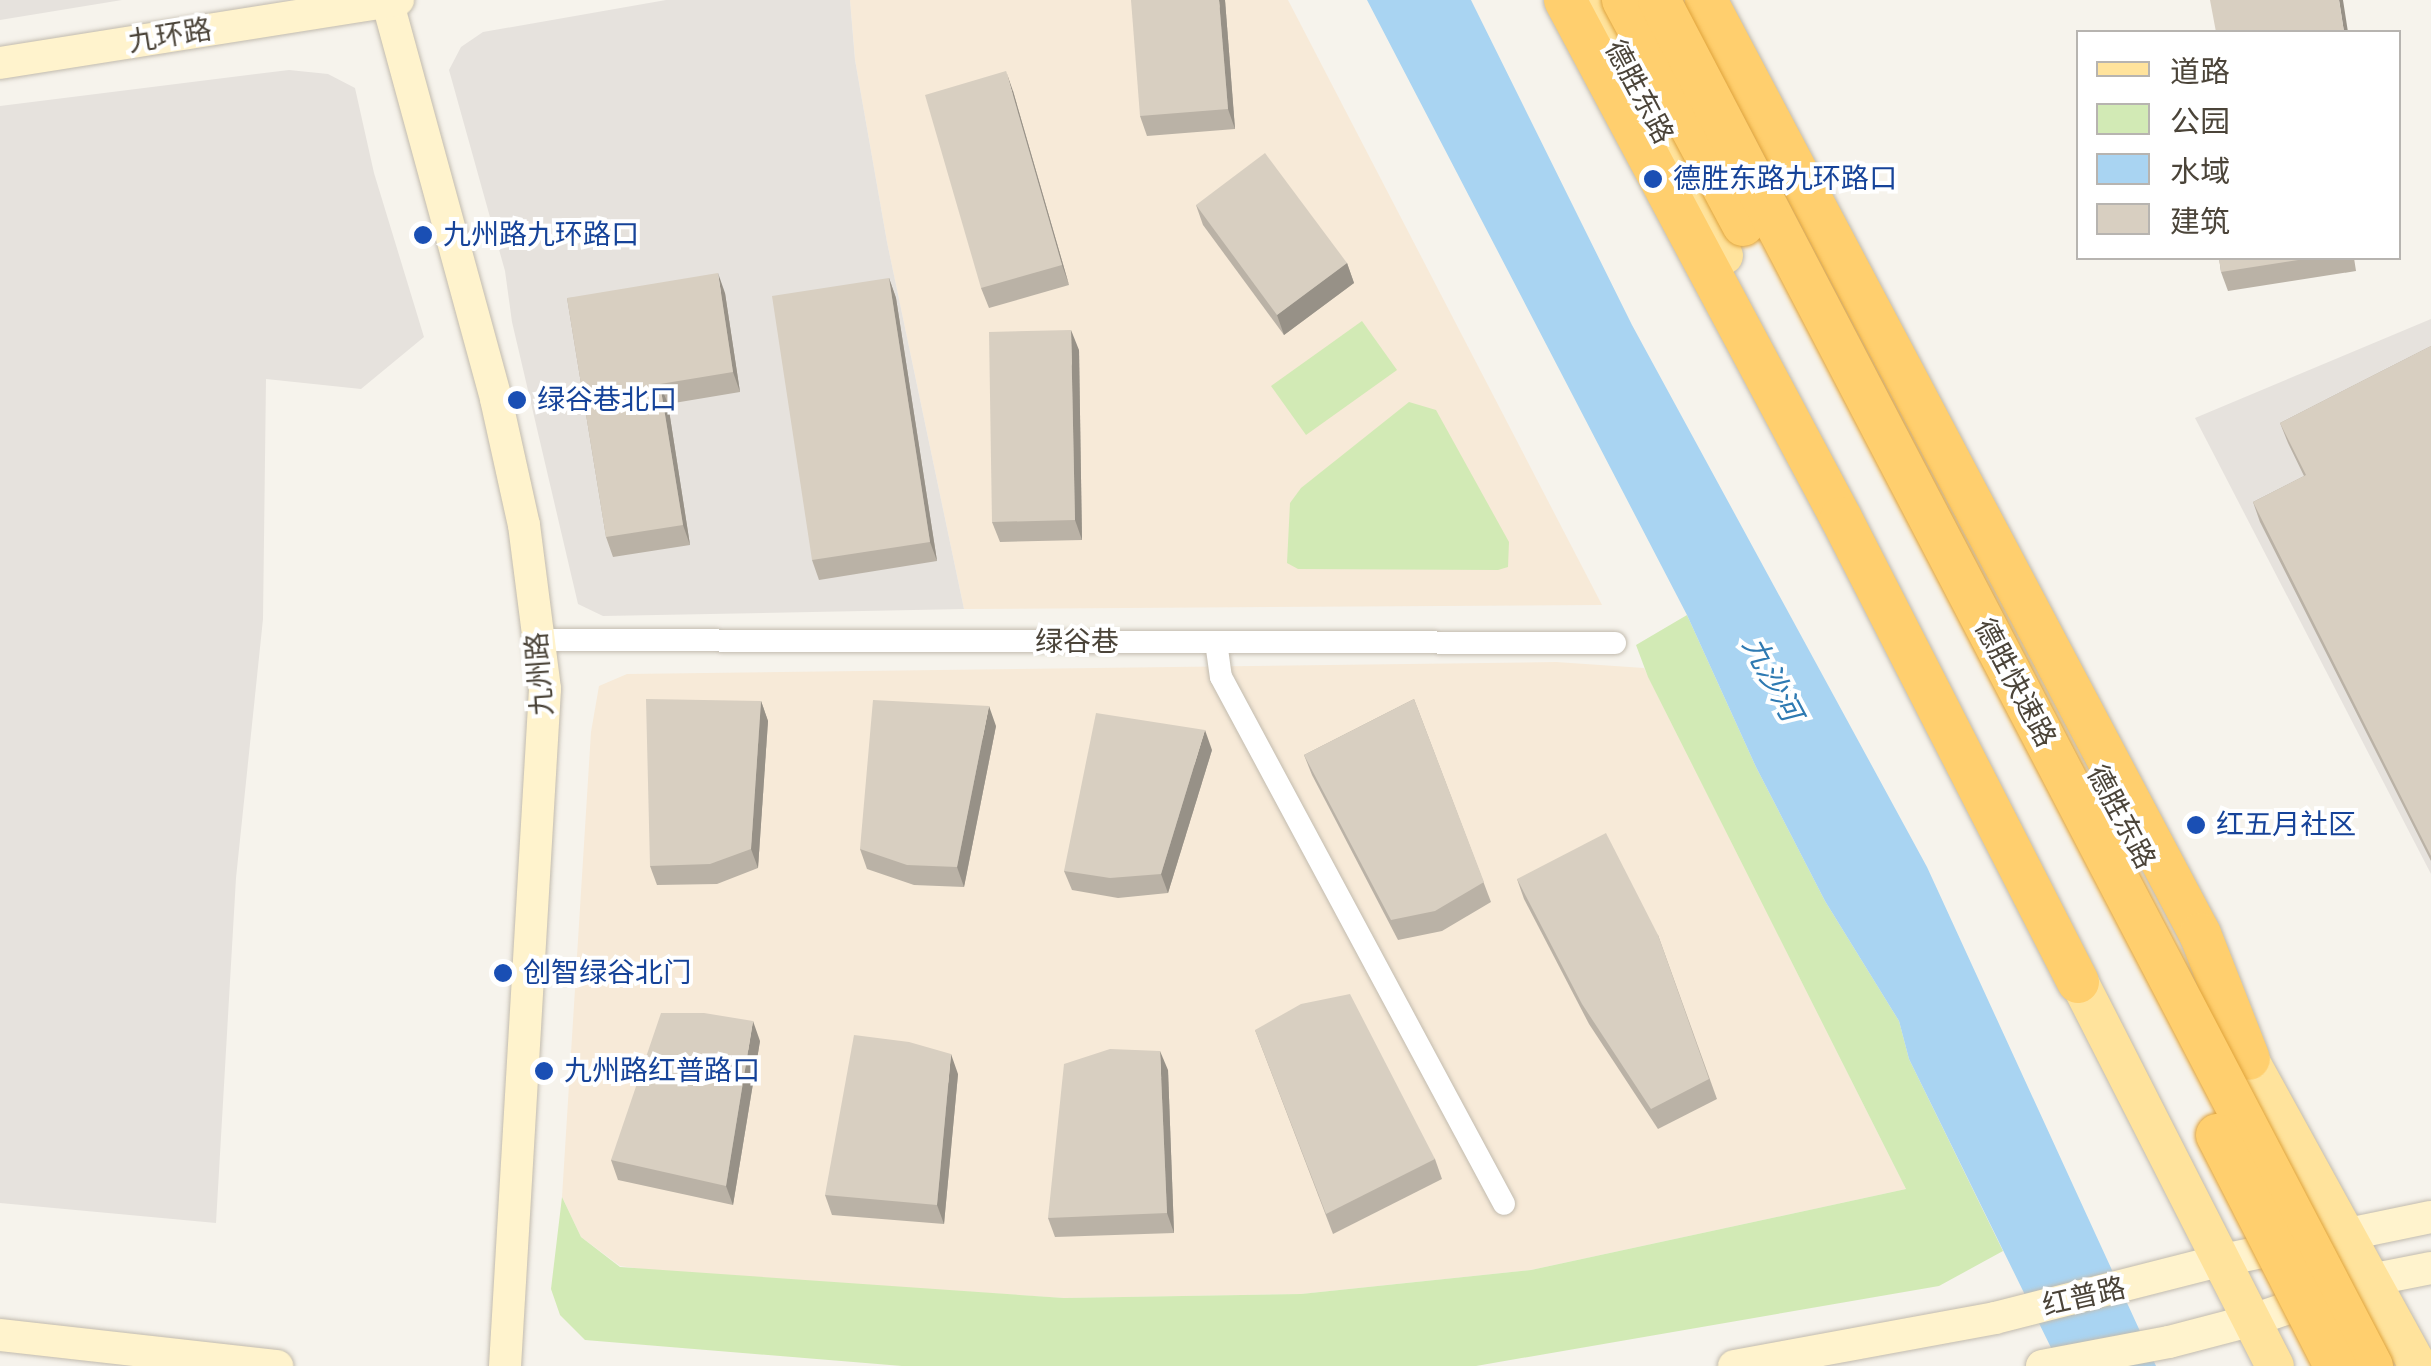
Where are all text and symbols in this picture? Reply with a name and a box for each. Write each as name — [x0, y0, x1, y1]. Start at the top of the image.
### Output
street label: 九环路 — [126, 13, 214, 59]
legend — [2076, 30, 2401, 260]
street label: 德胜东路 — [1598, 35, 1680, 149]
text: 道路 — [2170, 54, 2230, 89]
text: 公园 — [2170, 104, 2230, 139]
text: 水域 — [2170, 154, 2230, 189]
place label: 德胜东路九环路口 — [1673, 162, 1897, 196]
marker: 德胜东路九环路口 — [1642, 168, 1664, 190]
text: 建筑 — [2170, 204, 2230, 239]
place label: 九州路九环路口 — [443, 218, 639, 252]
marker: 九州路九环路口 — [412, 224, 434, 246]
place label: 绿谷巷北口 — [537, 383, 677, 417]
marker: 绿谷巷北口 — [506, 389, 528, 411]
street label: 德胜快速路 — [1967, 613, 2063, 753]
street label: 绿谷巷 — [1035, 625, 1119, 659]
street label: 九州路 — [520, 631, 560, 717]
water label: 九沙河 — [1735, 631, 1809, 727]
street label: 德胜东路 — [2080, 760, 2162, 874]
place label: 红五月社区 — [2216, 808, 2356, 842]
marker: 红五月社区 — [2185, 814, 2207, 836]
place label: 创智绿谷北门 — [523, 956, 691, 990]
marker: 创智绿谷北门 — [492, 962, 514, 984]
place label: 九州路红普路口 — [564, 1054, 760, 1088]
marker: 九州路红普路口 — [533, 1060, 555, 1082]
street label: 红普路 — [2039, 1271, 2129, 1323]

